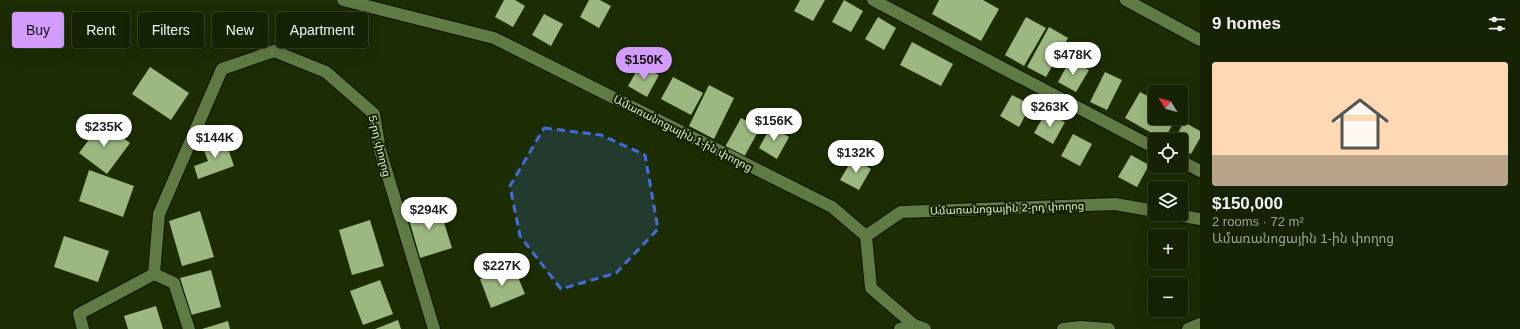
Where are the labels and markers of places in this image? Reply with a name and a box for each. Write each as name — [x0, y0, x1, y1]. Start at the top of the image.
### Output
pin: $478K — [1045, 42, 1101, 76]
pin: $150K — [616, 47, 672, 81]
pin: $263K — [1022, 94, 1078, 128]
pin: $156K — [746, 108, 802, 142]
pin: $235K — [76, 114, 132, 148]
pin: $144K — [187, 125, 243, 159]
pin: $132K — [828, 140, 884, 174]
pin: $294K — [401, 197, 457, 231]
pin: $227K — [474, 253, 530, 287]

